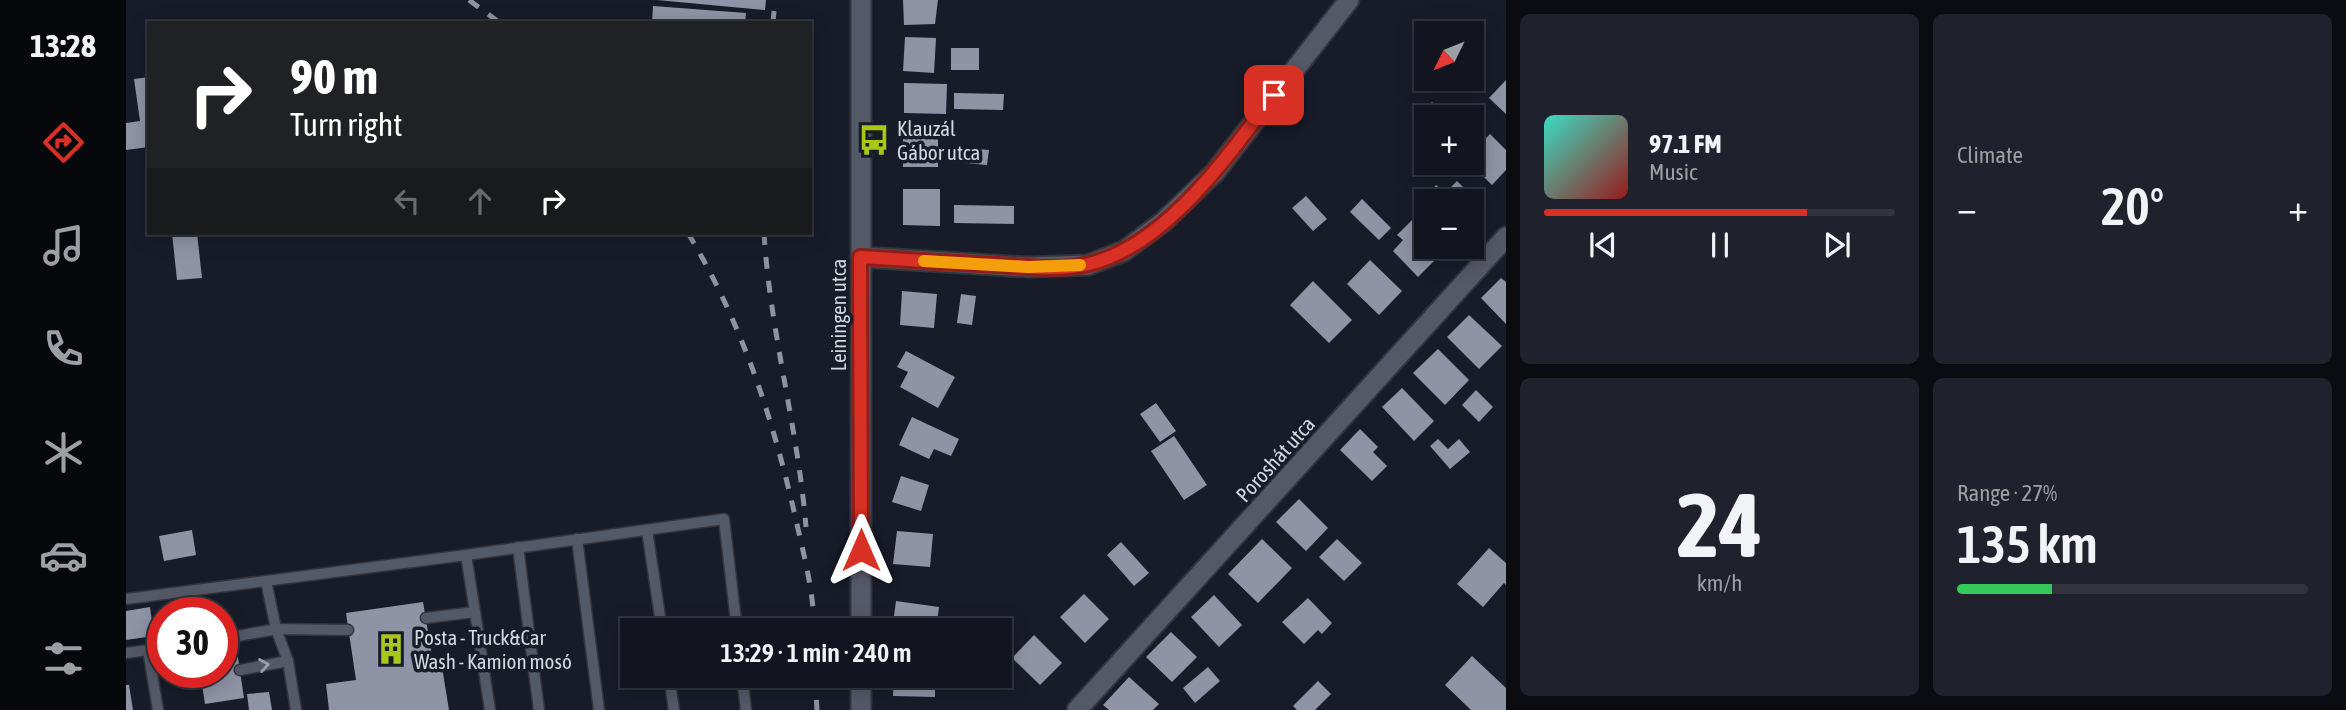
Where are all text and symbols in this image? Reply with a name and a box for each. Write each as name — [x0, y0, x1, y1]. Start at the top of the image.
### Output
north arrow — [1414, 21, 1484, 91]
map controls — [1414, 21, 1484, 259]
text: 13:28 — [30, 27, 96, 64]
text: 90 m — [290, 48, 378, 104]
icon: right — [175, 49, 266, 140]
pin — [1244, 65, 1304, 125]
icon: arrive — [1255, 76, 1293, 114]
button: + — [1414, 105, 1484, 175]
text: Turn right — [290, 106, 403, 143]
place label: Klauzál Gábor utca — [897, 116, 980, 164]
icon: directions — [39, 118, 88, 167]
bus stop icon: Klauzál Gábor utca — [857, 123, 891, 157]
text: 97.1 FM — [1649, 129, 1722, 159]
text: Climate — [1957, 142, 2023, 168]
text: Music — [1649, 159, 1697, 185]
text: 20° — [2101, 176, 2164, 236]
icon: left — [388, 182, 426, 220]
icon: ahead — [461, 182, 499, 220]
icon: right — [534, 182, 572, 220]
text: − — [1957, 186, 1977, 229]
text: + — [2288, 186, 2308, 229]
button: − — [1414, 189, 1484, 259]
icon: music — [39, 221, 88, 270]
icon: previous — [1584, 226, 1622, 264]
icon: pause — [1701, 226, 1739, 264]
icon: next — [1818, 226, 1856, 264]
street label: Leiningen utca — [826, 259, 850, 371]
icon: phone — [39, 324, 88, 373]
street label: Poroshát utca — [1231, 412, 1319, 506]
icon: climate — [39, 428, 88, 477]
text: 24 — [1677, 472, 1762, 576]
text: Range · 27% — [1957, 480, 2057, 506]
position arrow — [824, 513, 898, 587]
text: 135 km — [1957, 514, 2098, 574]
icon: car — [39, 531, 88, 580]
text: km/h — [1697, 570, 1742, 596]
speed limit sign: 30 — [147, 597, 238, 688]
place label: Posta - Truck&Car Wash - Kamion mosó — [414, 625, 572, 673]
building icon: Posta - Truck&Car Wash - Kamion mosó — [374, 632, 408, 666]
icon: filters — [39, 634, 88, 683]
text: 13:29 · 1 min · 240 m — [721, 638, 911, 668]
one-way arrow — [258, 659, 270, 674]

